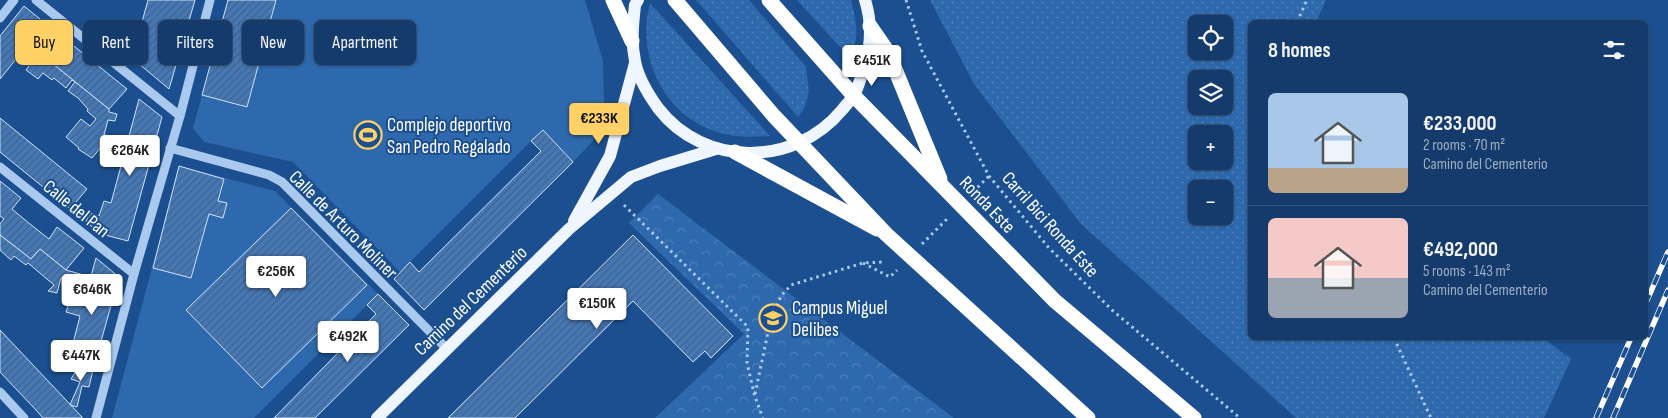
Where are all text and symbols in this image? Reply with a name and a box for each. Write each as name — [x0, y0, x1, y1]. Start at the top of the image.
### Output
map controls — [1188, 15, 1233, 225]
button: locate — [1188, 15, 1233, 60]
chip: Buy — [15, 20, 73, 65]
chip: Rent — [83, 20, 148, 65]
chip: Filters — [158, 20, 232, 65]
chip: New — [242, 20, 304, 65]
chip: Apartment — [314, 20, 416, 65]
icon: filters — [1600, 36, 1628, 64]
text: 8 homes — [1268, 38, 1331, 63]
pin: €451K — [837, 44, 907, 87]
text: €451K — [853, 51, 891, 70]
button: layers — [1188, 70, 1233, 115]
pin: €233K — [564, 102, 634, 145]
text: €233K — [580, 109, 618, 128]
text: €233,000 — [1423, 111, 1497, 136]
icon: home — [1308, 113, 1368, 173]
place label: Complejo deportivo San Pedro Regalado — [387, 114, 511, 159]
sports icon: Complejo deportivo San Pedro Regalado — [353, 120, 383, 150]
button: + — [1188, 125, 1233, 170]
pin: €264K — [95, 134, 165, 177]
text: 2 rooms · 70 m² — [1423, 136, 1505, 155]
text: €264K — [111, 141, 149, 160]
text: Camino del Cementerio — [1423, 155, 1548, 174]
street label: Calle de Arturo Moliner — [284, 166, 402, 285]
street label: Carril Bici Ronda Este — [996, 167, 1103, 283]
street label: Ronda Este — [954, 172, 1020, 238]
street label: Calle del Pan — [38, 175, 114, 243]
button: − — [1188, 180, 1233, 225]
text: €492,000 — [1423, 237, 1498, 262]
icon: home — [1308, 238, 1368, 298]
street label: Camino del Cementerio — [410, 241, 532, 361]
pin: €256K — [241, 256, 311, 298]
text: €256K — [257, 262, 295, 281]
text: 5 rooms · 143 m² — [1423, 262, 1511, 281]
pin: €646K — [57, 274, 127, 316]
text: €646K — [73, 280, 111, 299]
text: Camino del Cementerio — [1423, 281, 1548, 300]
pin: €150K — [562, 288, 632, 330]
text: €150K — [578, 294, 616, 313]
place label: Campus Miguel Delibes — [792, 297, 888, 342]
school or university icon: Campus Miguel Delibes — [758, 303, 788, 333]
pin: €492K — [313, 320, 383, 363]
text: €492K — [329, 327, 367, 346]
pin: €447K — [46, 340, 116, 382]
text: €447K — [62, 346, 100, 365]

